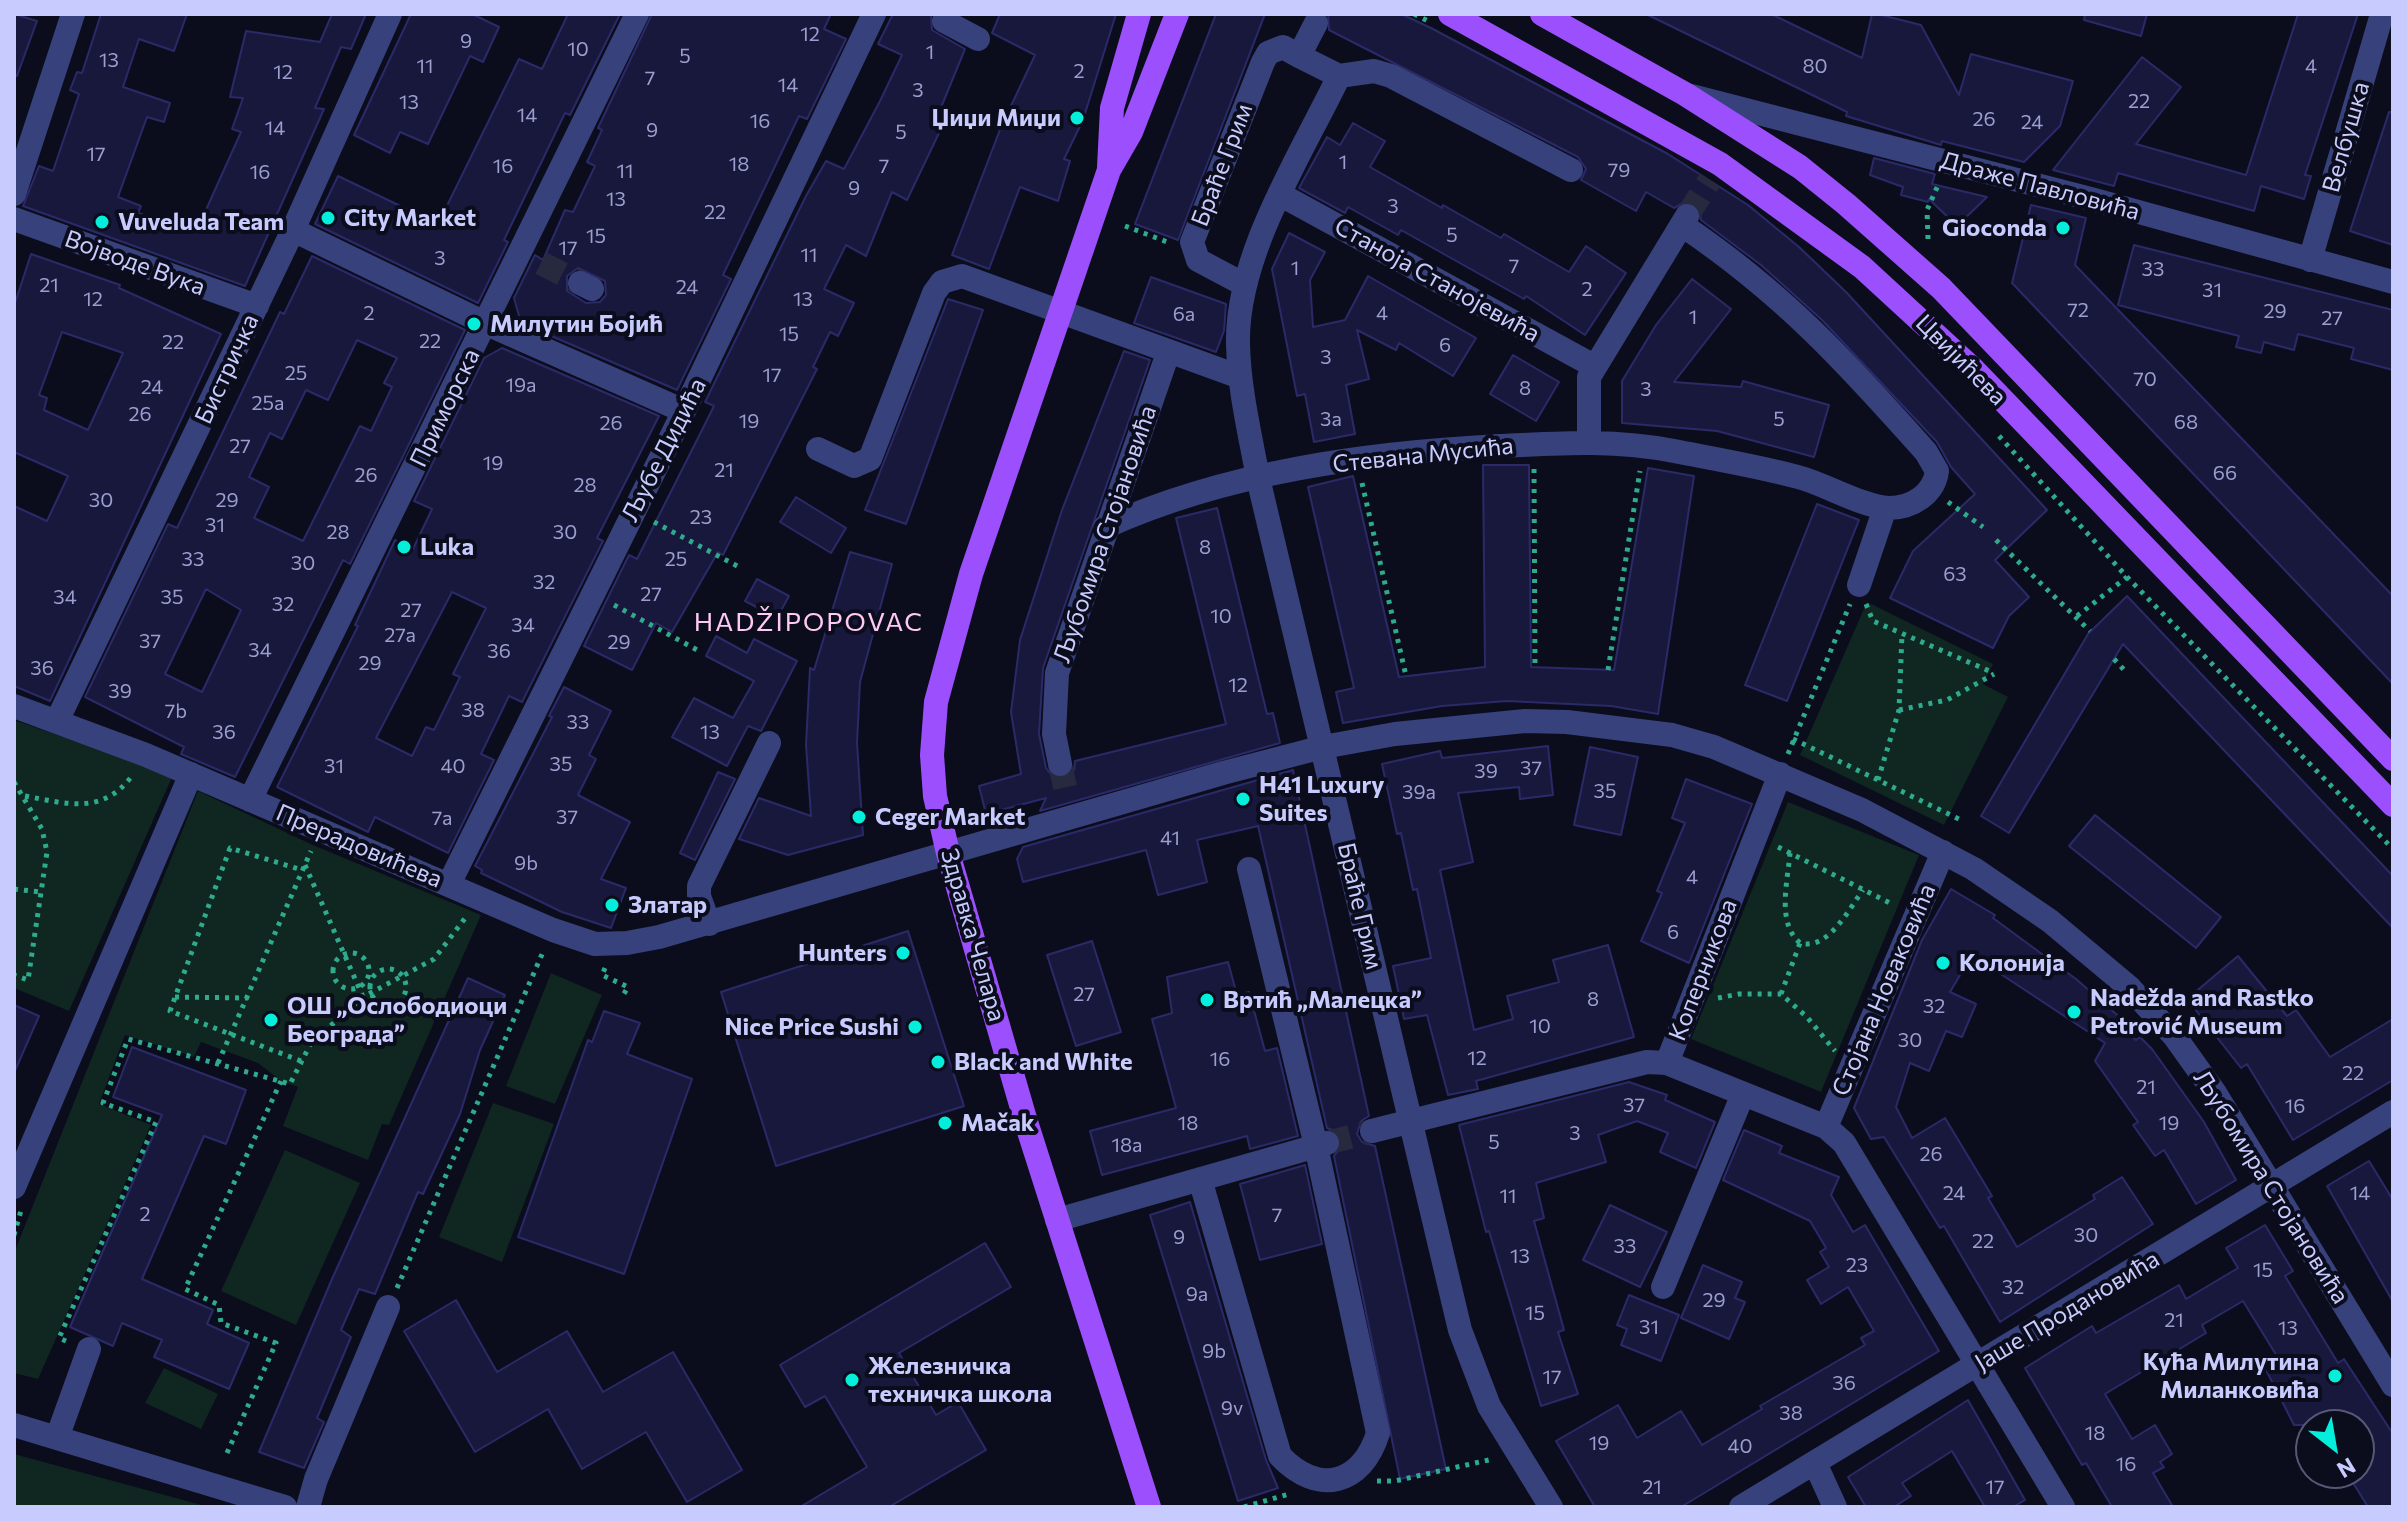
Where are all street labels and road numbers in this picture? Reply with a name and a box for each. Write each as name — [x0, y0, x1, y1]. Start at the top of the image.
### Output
street label: Велбушка — [2316, 78, 2376, 196]
street label: Браће Грим — [1185, 100, 1259, 230]
street label: Драже Павловића — [1937, 146, 2143, 226]
street label: Станоја Станојевића — [1329, 212, 1545, 348]
street label: Војводе Вука — [61, 224, 209, 302]
street label: Цвијићева — [1910, 309, 2012, 411]
street label: Бистричка — [189, 310, 265, 428]
street label: Приморска — [404, 344, 486, 472]
street label: Љубе Дидића — [616, 374, 712, 526]
street label: Љубомира Стојановића — [1047, 402, 1163, 666]
street label: Стевана Мусића — [1331, 431, 1515, 479]
street label: Прерадовићева — [272, 798, 446, 894]
street label: Браће Грим — [1331, 840, 1389, 972]
street label: Здравка Челара — [935, 845, 1011, 1025]
street label: Стојана Новаковића — [1826, 880, 1942, 1100]
street label: Коперникова — [1663, 895, 1743, 1045]
street label: Љубомира Стојановића — [2187, 1065, 2355, 1309]
street label: Јаше Продановића — [1970, 1245, 2164, 1377]

